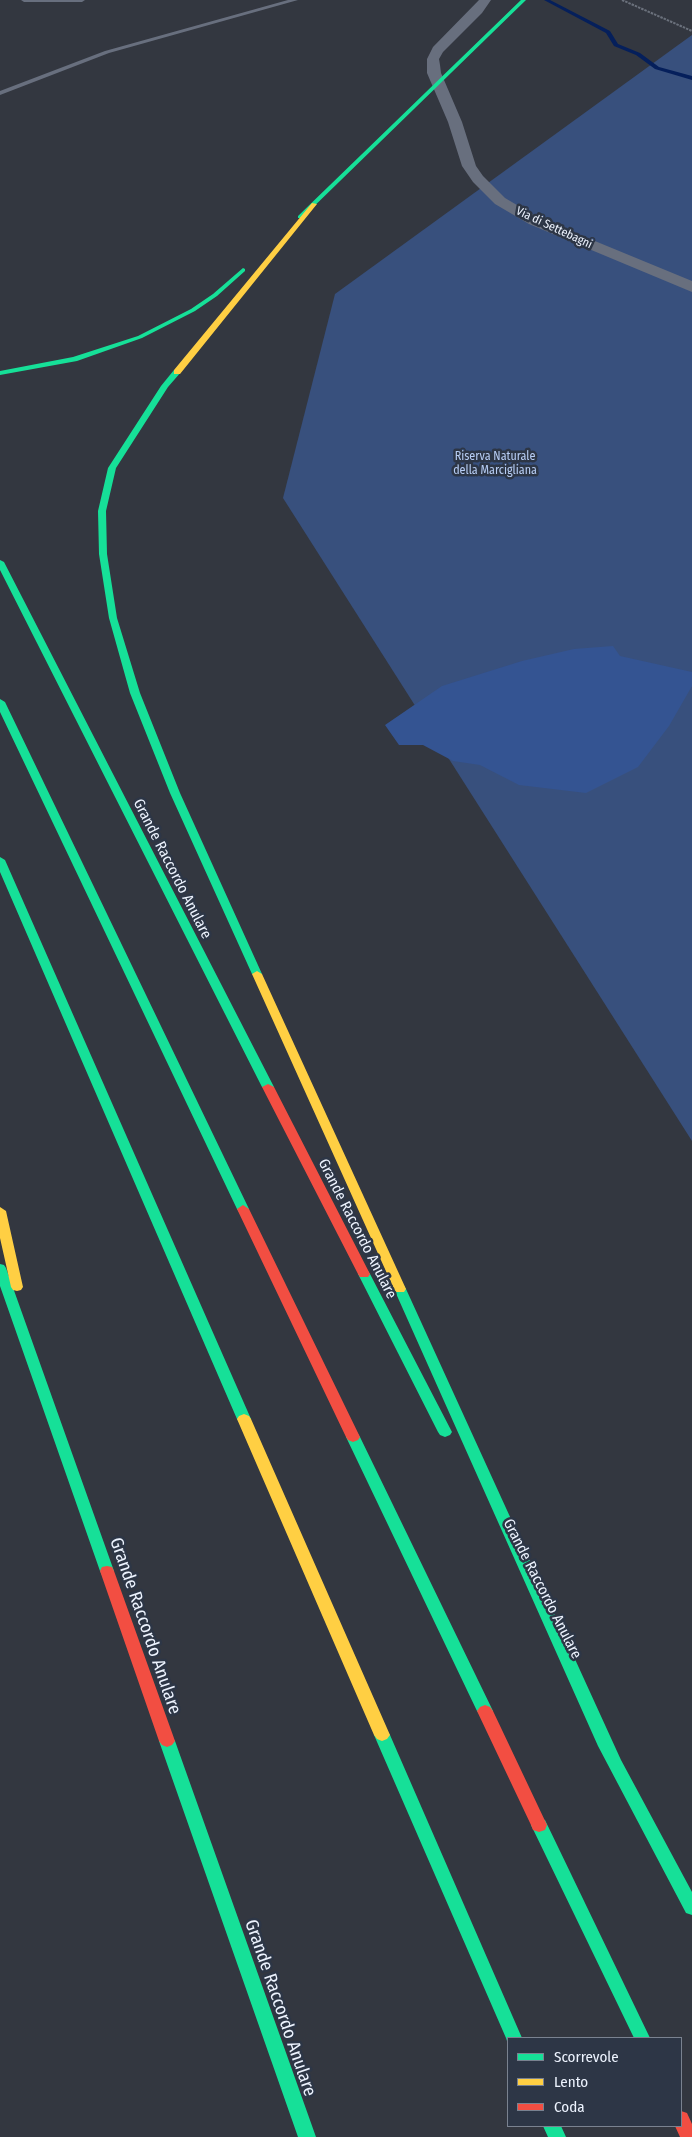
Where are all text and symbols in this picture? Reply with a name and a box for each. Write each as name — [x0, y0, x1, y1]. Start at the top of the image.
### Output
street label: Via di Settebagni — [514, 204, 594, 252]
park label: Riserva Naturale della Marcigliana — [453, 450, 537, 478]
street label: Grande Raccordo Anulare — [129, 796, 215, 942]
street label: Grande Raccordo Anulare — [314, 1156, 400, 1302]
street label: Grande Raccordo Anulare — [499, 1516, 585, 1662]
street label: Grande Raccordo Anulare — [105, 1535, 185, 1717]
street label: Grande Raccordo Anulare — [240, 1917, 320, 2099]
legend — [507, 2037, 682, 2127]
text: Scorrevole — [554, 2048, 619, 2066]
text: Lento — [554, 2073, 588, 2091]
text: Coda — [554, 2098, 585, 2116]

